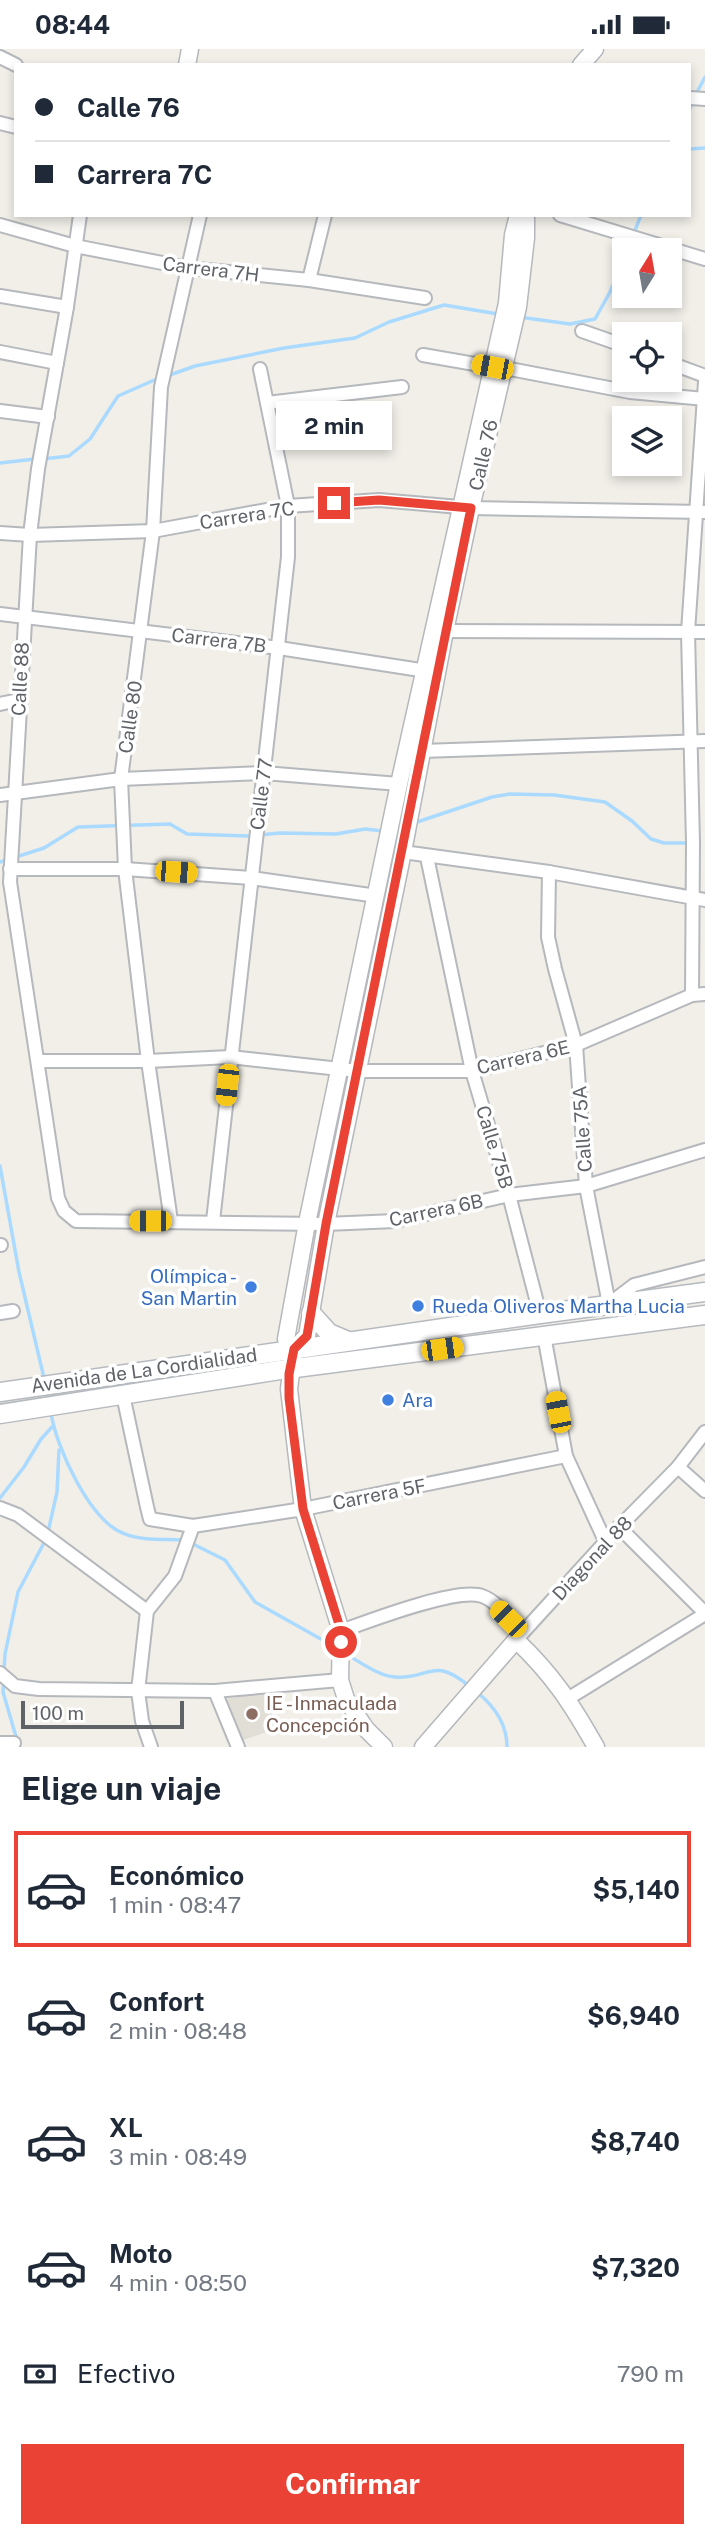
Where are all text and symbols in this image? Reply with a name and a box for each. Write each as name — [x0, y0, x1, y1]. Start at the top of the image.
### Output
text: 08:44 — [35, 9, 110, 40]
text: Calle 76 — [77, 92, 180, 123]
text: Carrera 7C — [77, 159, 212, 190]
north arrow — [612, 238, 682, 308]
map controls — [612, 238, 682, 476]
street label: Carrera 7H — [161, 252, 261, 286]
button: locate — [612, 322, 682, 392]
car — [470, 353, 515, 381]
callout: 2 min — [276, 401, 392, 451]
button: layers — [612, 406, 682, 476]
text: 2 min — [304, 412, 364, 439]
street label: Calle 76 — [464, 417, 502, 493]
route end — [318, 487, 350, 519]
street label: Carrera 7C — [198, 497, 296, 533]
street label: Carrera 7B — [170, 623, 268, 657]
street label: Calle 88 — [7, 641, 33, 717]
street label: Calle 80 — [114, 679, 146, 755]
street label: Calle 77 — [246, 757, 276, 831]
car — [155, 860, 198, 884]
street label: Carrera 6E — [474, 1036, 572, 1078]
car — [215, 1063, 240, 1107]
street label: Calle 75A — [568, 1085, 596, 1173]
street label: Calle 75B — [472, 1103, 518, 1191]
street label: Carrera 6B — [387, 1189, 485, 1231]
car — [130, 1211, 172, 1232]
place label: Olímpica - San Martin — [141, 1265, 237, 1309]
marker: Olímpica - San Martin — [243, 1279, 259, 1295]
place label: Rueda Oliveros Martha Lucia — [432, 1295, 685, 1317]
marker: Rueda Oliveros Martha Lucia — [410, 1298, 426, 1314]
car — [420, 1336, 465, 1362]
street label: Avenida de La Cordialidad — [30, 1343, 258, 1397]
place label: Ara — [402, 1389, 433, 1411]
car — [544, 1389, 573, 1435]
marker: Ara — [380, 1392, 396, 1408]
street label: Carrera 5F — [330, 1474, 428, 1514]
street label: Diagonal 88 — [547, 1511, 637, 1605]
car — [486, 1597, 531, 1641]
route start — [325, 1626, 357, 1658]
place label: IE - Inmaculada Concepción — [266, 1692, 397, 1736]
scale bar — [21, 1698, 184, 1730]
text: 100 m — [32, 1702, 84, 1724]
marker: IE - Inmaculada Concepción — [244, 1706, 260, 1722]
text: Elige un viaje — [21, 1770, 221, 1807]
icon: car — [25, 1858, 88, 1921]
text: Económico — [109, 1860, 244, 1891]
text: $5,140 — [593, 1874, 680, 1905]
text: 1 min · 08:47 — [109, 1891, 241, 1918]
icon: car — [25, 1984, 88, 2047]
text: Confort — [109, 1986, 205, 2017]
text: $6,940 — [587, 2000, 680, 2031]
text: 2 min · 08:48 — [109, 2017, 247, 2044]
icon: car — [25, 2110, 88, 2173]
text: XL — [109, 2112, 143, 2143]
text: $8,740 — [590, 2126, 680, 2157]
text: 3 min · 08:49 — [109, 2143, 247, 2170]
icon: car — [25, 2236, 88, 2299]
text: Moto — [109, 2238, 172, 2269]
text: $7,320 — [591, 2252, 680, 2283]
text: 4 min · 08:50 — [109, 2269, 247, 2296]
icon: cash — [21, 2355, 59, 2393]
text: Efectivo — [77, 2358, 175, 2389]
text: 790 m — [617, 2360, 684, 2387]
button: Confirmar — [21, 2444, 684, 2524]

